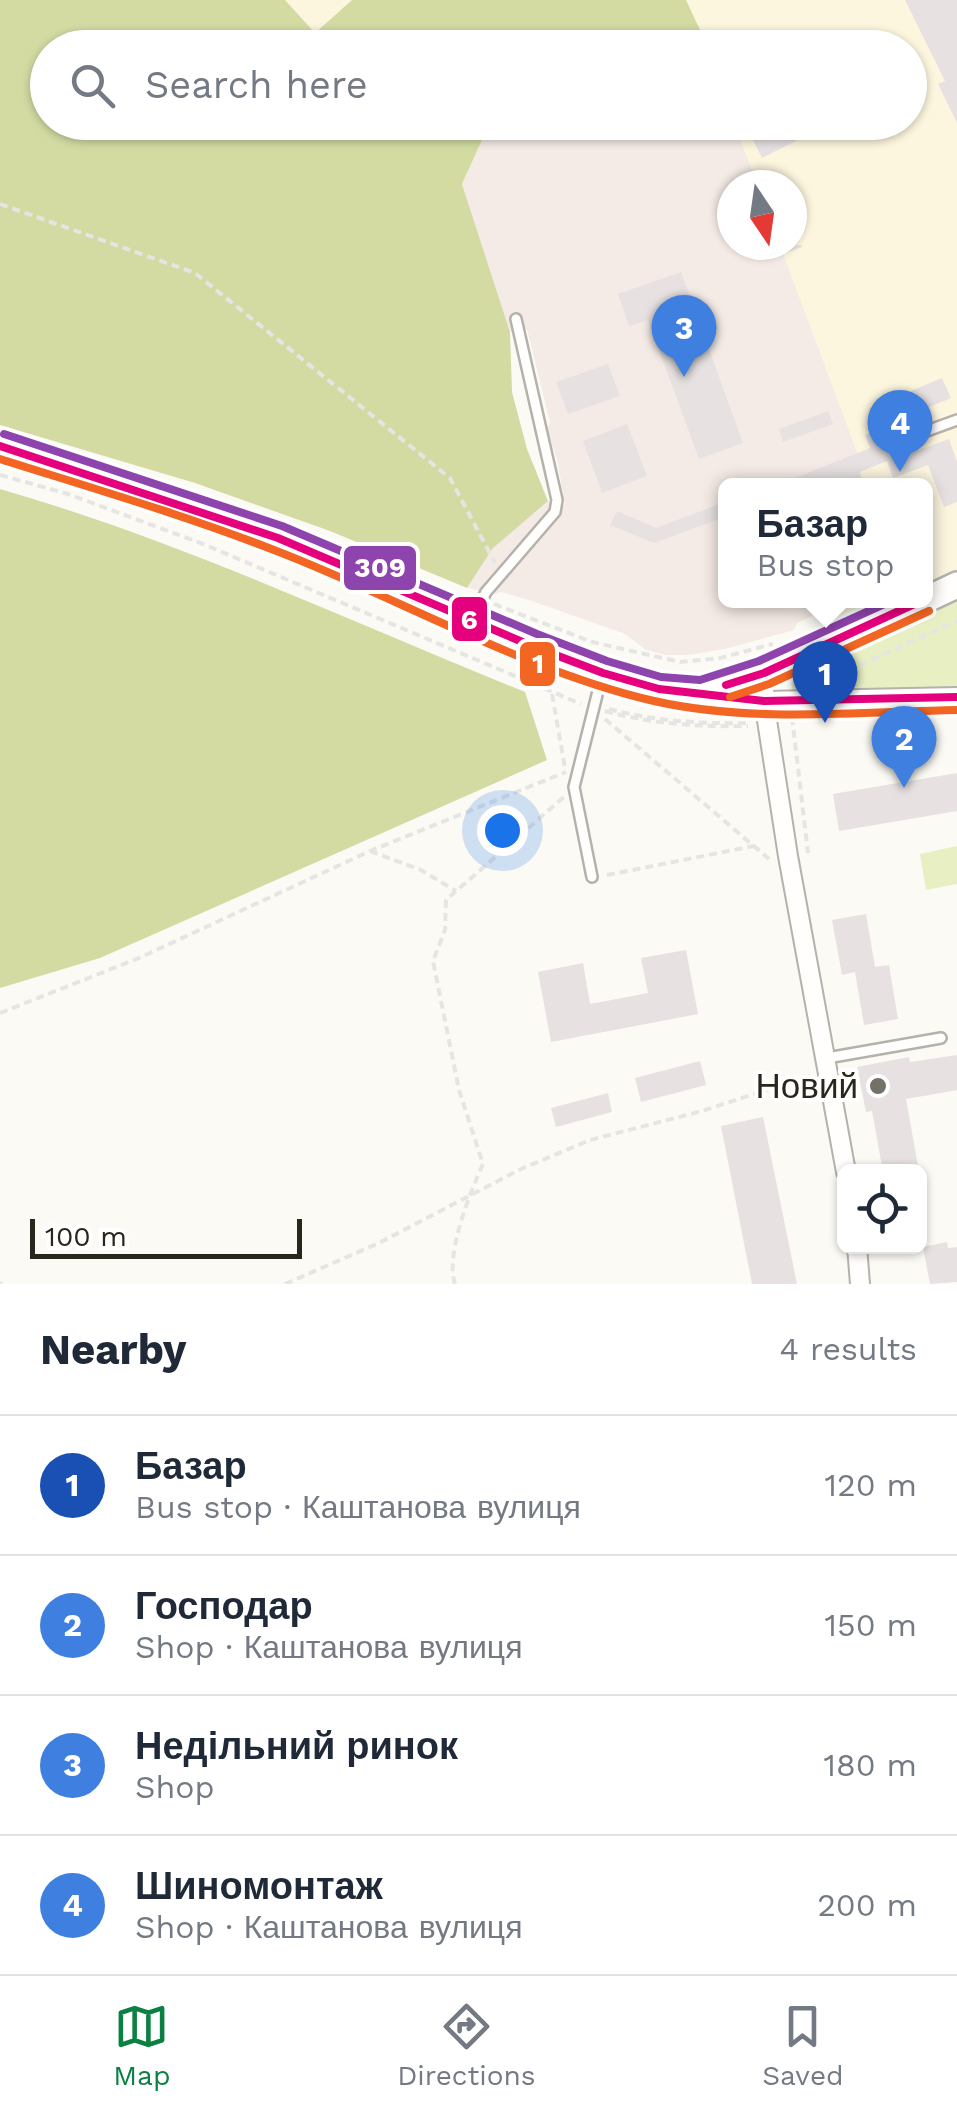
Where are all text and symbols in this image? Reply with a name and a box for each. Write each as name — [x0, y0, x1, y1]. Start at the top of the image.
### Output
search box — [30, 30, 927, 140]
icon: search — [65, 58, 120, 113]
text: Search here — [145, 63, 368, 107]
north arrow — [717, 170, 807, 260]
pin: 3 — [652, 294, 716, 377]
pin: 4 — [868, 390, 932, 472]
popup — [718, 478, 933, 608]
text: Базар — [757, 502, 868, 546]
line badge: 309 — [342, 544, 418, 592]
text: Bus stop — [757, 546, 894, 584]
text: 309 — [354, 551, 406, 584]
line badge: 6 — [450, 595, 489, 643]
text: 6 — [460, 603, 478, 636]
line badge: 1 — [518, 640, 557, 688]
pin: 1 — [792, 640, 858, 723]
text: 1 — [532, 647, 544, 680]
pin: 2 — [872, 706, 936, 788]
your location — [477, 805, 528, 856]
place label: Новий — [756, 1065, 858, 1107]
marker: Новий — [867, 1075, 889, 1097]
map controls — [837, 1164, 927, 1254]
button: locate — [837, 1164, 927, 1254]
scale bar — [30, 1214, 302, 1258]
text: 100 m — [45, 1220, 127, 1253]
text: Nearby — [40, 1325, 187, 1374]
text: 4 results — [779, 1330, 917, 1368]
text: Базар — [135, 1444, 247, 1488]
text: 1 — [66, 1466, 79, 1504]
text: 120 m — [825, 1466, 917, 1504]
text: Bus stop · Каштанова вулиця — [135, 1488, 581, 1526]
text: Господар — [135, 1584, 313, 1628]
text: 2 — [63, 1606, 82, 1644]
text: 150 m — [825, 1606, 917, 1644]
text: Shop · Каштанова вулиця — [135, 1628, 522, 1666]
text: Недільний ринок — [135, 1724, 458, 1768]
text: 3 — [63, 1746, 82, 1784]
text: 180 m — [823, 1746, 917, 1784]
text: Shop — [135, 1768, 215, 1806]
text: Шиномонтаж — [135, 1864, 383, 1908]
text: 4 — [62, 1886, 83, 1924]
text: 200 m — [817, 1886, 917, 1924]
text: Shop · Каштанова вулиця — [135, 1908, 522, 1946]
tab: Map — [113, 1999, 171, 2092]
tab: Directions — [397, 1999, 536, 2092]
tab: Saved — [762, 1999, 844, 2092]

